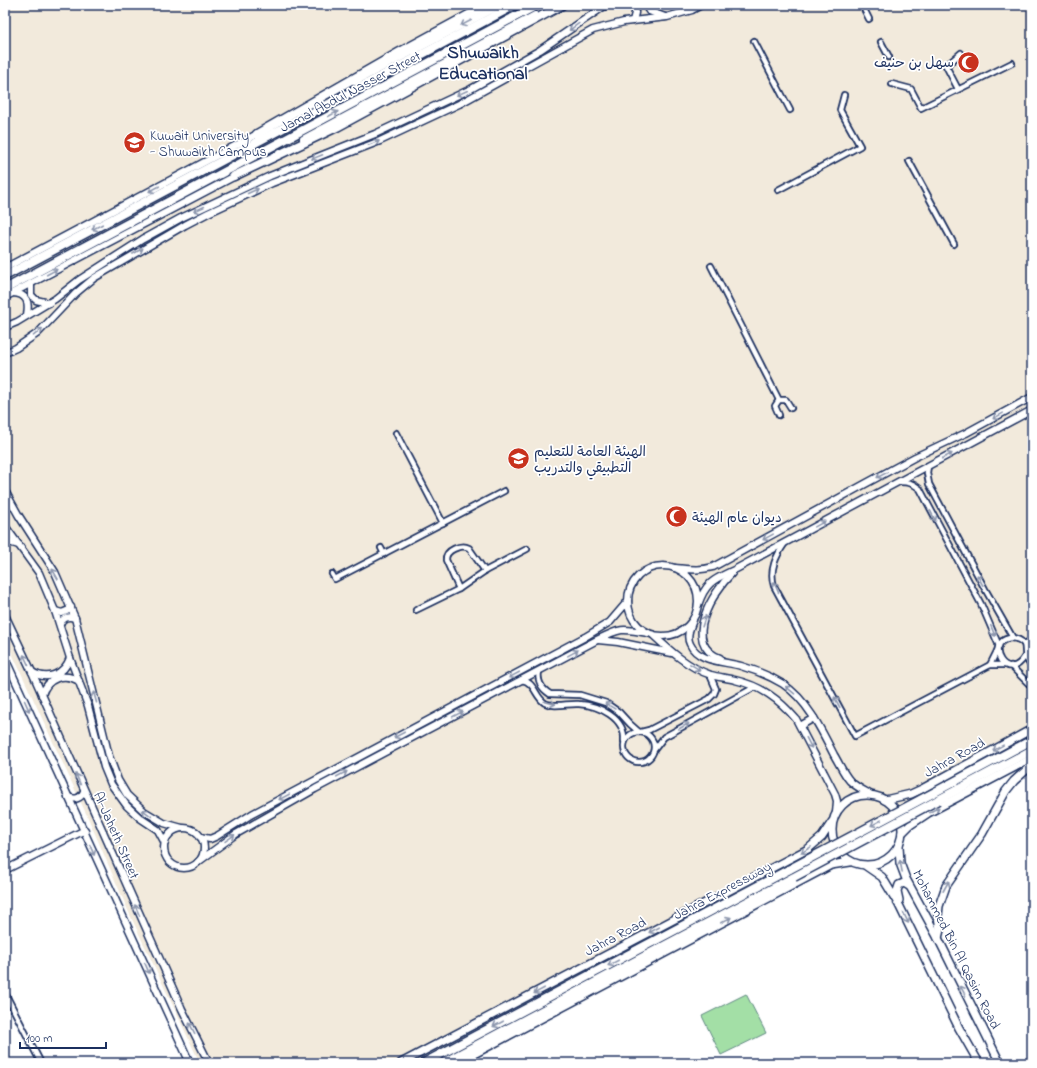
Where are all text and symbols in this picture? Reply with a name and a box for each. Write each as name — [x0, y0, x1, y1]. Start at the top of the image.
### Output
one-way arrow — [460, 20, 472, 28]
one-way arrow — [569, 23, 580, 31]
district label: Shuwaikh Educational — [438, 41, 528, 88]
street label: Jamal Abdul Nasser Street — [276, 46, 425, 138]
mosque icon: سهل بن حنيف — [956, 49, 982, 75]
place label: سهل بن حنيف — [874, 53, 954, 74]
one-way arrow — [456, 90, 468, 97]
one-way arrow — [327, 110, 339, 118]
place label: Kuwait University - Shuwaikh Campus — [150, 126, 267, 163]
school or university icon: Kuwait University - Shuwaikh Campus — [121, 130, 147, 156]
one-way arrow — [367, 138, 379, 146]
one-way arrow — [312, 153, 324, 161]
one-way arrow — [148, 186, 160, 193]
one-way arrow — [247, 187, 259, 194]
one-way arrow — [193, 206, 205, 213]
one-way arrow — [91, 224, 103, 232]
one-way arrow — [132, 247, 144, 255]
one-way arrow — [46, 268, 58, 276]
one-way arrow — [32, 328, 43, 337]
one-way arrow — [992, 413, 1004, 420]
place label: الهيئة العامة للتعليم التطبيقي والتدريب — [534, 442, 646, 480]
school or university icon: الهيئة العامة للتعليم التطبيقي والتدريب — [505, 446, 531, 472]
one-way arrow — [941, 451, 953, 459]
one-way arrow — [876, 472, 888, 479]
mosque icon: ديوان عام الهيئة — [664, 504, 690, 530]
place label: ديوان عام الهيئة — [692, 508, 782, 529]
one-way arrow — [930, 509, 937, 521]
one-way arrow — [814, 520, 826, 527]
one-way arrow — [762, 534, 774, 542]
one-way arrow — [51, 568, 59, 580]
one-way arrow — [975, 574, 983, 586]
one-way arrow — [772, 582, 779, 594]
one-way arrow — [700, 616, 708, 628]
one-way arrow — [989, 625, 997, 637]
one-way arrow — [566, 649, 578, 657]
one-way arrow — [22, 654, 29, 666]
one-way arrow — [689, 663, 701, 671]
one-way arrow — [508, 672, 520, 679]
one-way arrow — [784, 686, 795, 695]
one-way arrow — [91, 691, 98, 704]
one-way arrow — [833, 696, 840, 708]
one-way arrow — [24, 700, 31, 712]
one-way arrow — [544, 700, 557, 708]
one-way arrow — [605, 702, 616, 711]
one-way arrow — [451, 709, 463, 717]
one-way arrow — [678, 721, 690, 729]
one-way arrow — [393, 732, 405, 739]
street label: Jahra Road — [920, 733, 989, 784]
one-way arrow — [806, 737, 814, 749]
one-way arrow — [992, 744, 1004, 752]
one-way arrow — [336, 770, 348, 777]
one-way arrow — [74, 773, 82, 785]
street label: Al-Jaheth Street — [87, 789, 144, 883]
one-way arrow — [279, 793, 291, 801]
one-way arrow — [928, 806, 940, 813]
one-way arrow — [141, 809, 152, 817]
one-way arrow — [870, 820, 882, 828]
one-way arrow — [224, 834, 235, 842]
one-way arrow — [89, 844, 97, 856]
one-way arrow — [800, 847, 812, 855]
street label: Jahra Expressway — [670, 857, 776, 927]
one-way arrow — [897, 860, 905, 873]
street label: Mohammed Bin Al Qasim Road — [906, 866, 1005, 1033]
one-way arrow — [943, 881, 951, 893]
one-way arrow — [133, 904, 141, 916]
street label: Jahra Road — [581, 912, 650, 962]
one-way arrow — [903, 912, 910, 924]
one-way arrow — [720, 916, 732, 923]
one-way arrow — [648, 927, 660, 935]
one-way arrow — [607, 959, 619, 967]
one-way arrow — [144, 961, 151, 973]
one-way arrow — [959, 985, 967, 997]
one-way arrow — [533, 988, 545, 995]
one-way arrow — [492, 1020, 504, 1028]
one-way arrow — [188, 1022, 195, 1034]
scale bar — [20, 1024, 106, 1050]
text: 100 m — [26, 1030, 53, 1048]

